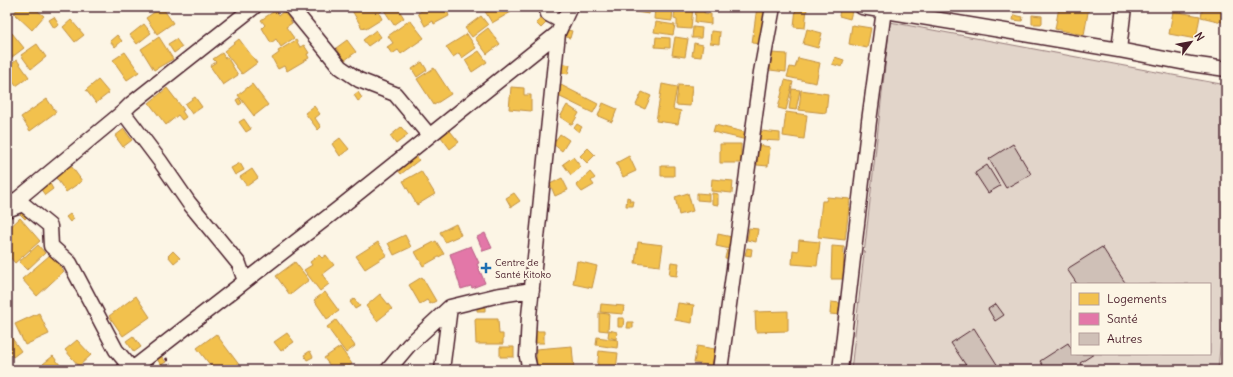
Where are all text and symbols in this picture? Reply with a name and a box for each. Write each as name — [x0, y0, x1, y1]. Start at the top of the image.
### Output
north arrow — [1171, 22, 1211, 62]
text: N — [1192, 30, 1207, 44]
place label: Centre de Santé Kitoko — [495, 256, 551, 281]
marker: Centre de Santé Kitoko — [480, 262, 492, 274]
legend — [1071, 283, 1211, 355]
text: Logements — [1107, 291, 1167, 306]
text: Santé — [1107, 311, 1138, 326]
text: Autres — [1107, 331, 1142, 346]

